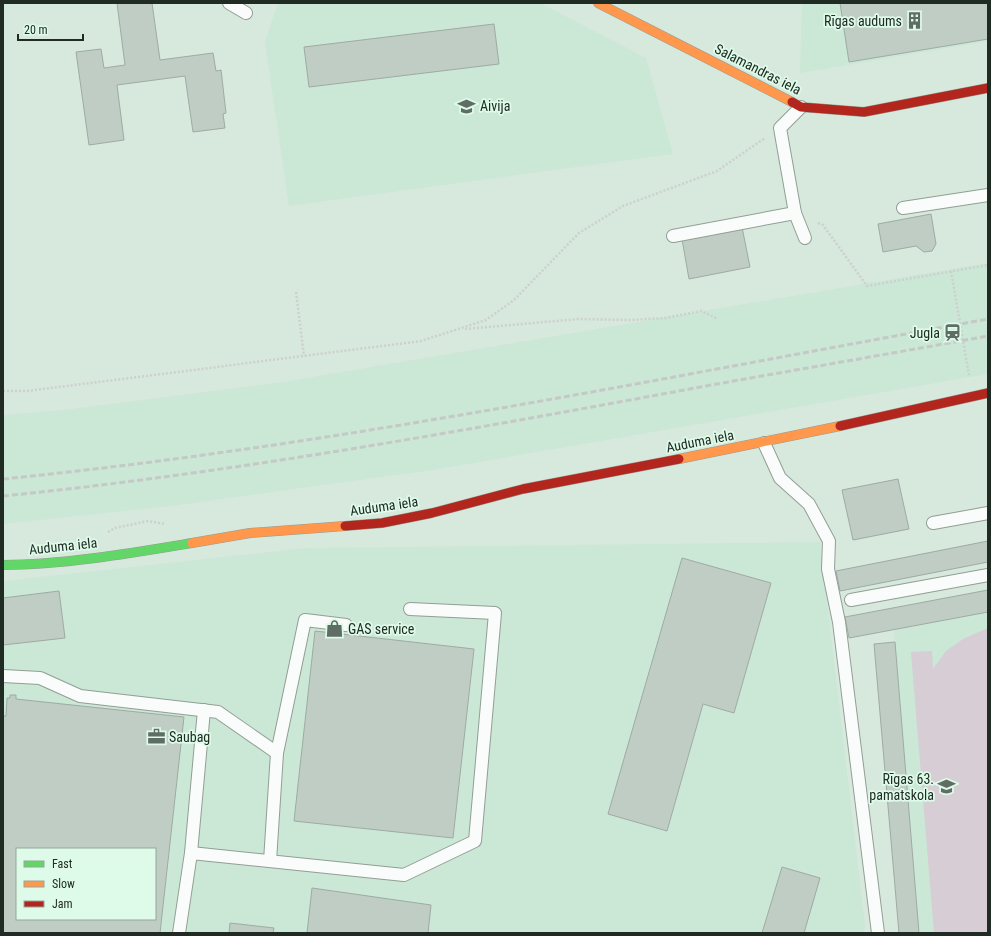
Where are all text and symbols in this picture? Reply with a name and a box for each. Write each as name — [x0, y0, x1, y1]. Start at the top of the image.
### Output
building icon: Rīgas audums — [905, 11, 925, 31]
place label: Rīgas audums — [824, 13, 902, 29]
scale bar — [18, 16, 83, 42]
text: 20 m — [24, 23, 48, 37]
street label: Salamandras iela — [712, 40, 804, 98]
school or university icon: Aivija — [457, 96, 477, 116]
place label: Aivija — [480, 98, 510, 114]
station icon: Jugla — [943, 323, 963, 343]
place label: Jugla — [910, 325, 940, 341]
street label: Auduma iela — [665, 427, 735, 455]
street label: Auduma iela — [349, 493, 419, 519]
street label: Auduma iela — [28, 534, 98, 558]
shop icon: GAS service — [325, 619, 345, 639]
place label: GAS service — [348, 621, 415, 637]
office icon: Saubag — [146, 727, 166, 747]
place label: Saubag — [169, 729, 210, 745]
place label: Rīgas 63. pamatskola — [869, 771, 934, 803]
school or university icon: Rīgas 63. pamatskola — [937, 777, 957, 797]
legend — [16, 848, 156, 920]
text: Fast — [52, 857, 73, 871]
text: Slow — [52, 877, 75, 891]
text: Jam — [52, 897, 73, 911]

